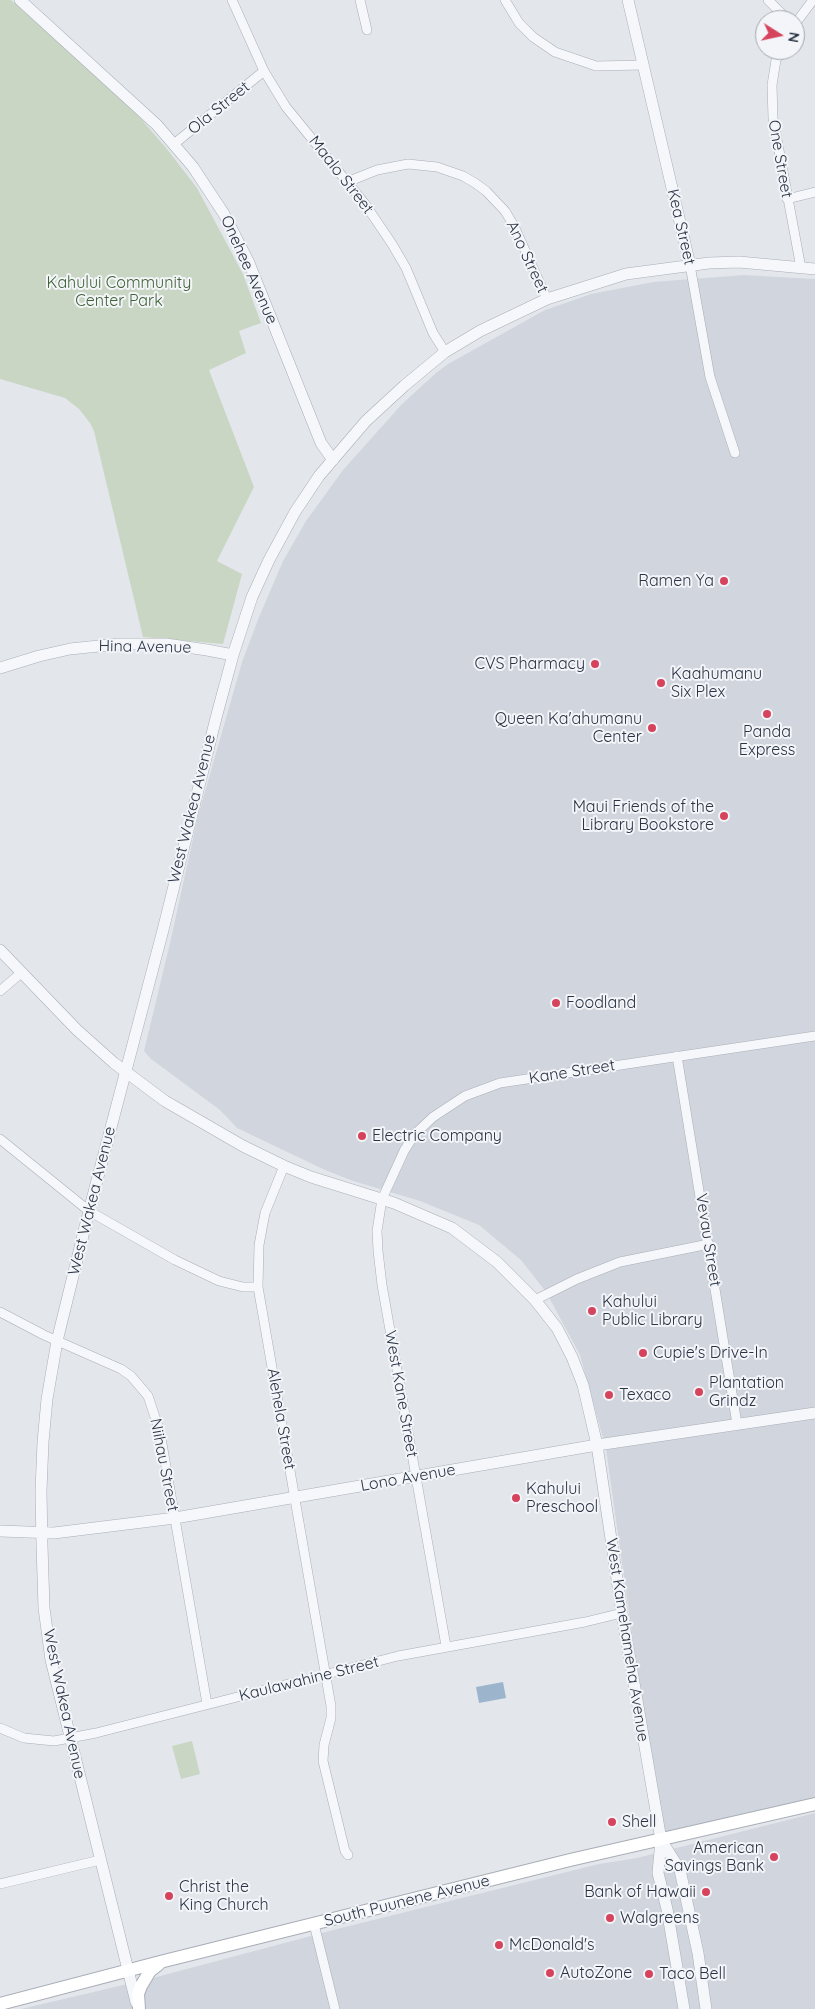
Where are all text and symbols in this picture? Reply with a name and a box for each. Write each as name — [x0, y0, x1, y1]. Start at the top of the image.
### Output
north arrow — [755, 10, 805, 60]
text: N — [784, 31, 804, 44]
street label: Ola Street — [184, 77, 254, 139]
street label: One Street — [764, 119, 796, 199]
street label: Maalo Street — [304, 132, 378, 218]
street label: Kea Street — [663, 187, 699, 267]
street label: Onehee Avenue — [216, 213, 282, 327]
street label: Ano Street — [502, 218, 552, 296]
park label: Kahului Community Center Park — [47, 273, 191, 311]
place label: Ramen Ya — [638, 571, 714, 591]
marker: Ramen Ya — [718, 575, 730, 587]
street label: Hina Avenue — [98, 637, 192, 657]
place label: CVS Pharmacy — [475, 654, 585, 674]
marker: CVS Pharmacy — [589, 658, 601, 670]
place label: Kaahumanu Six Plex — [671, 664, 762, 702]
marker: Kaahumanu Six Plex — [655, 677, 667, 689]
marker: Panda Express — [761, 708, 773, 720]
place label: Queen Ka'ahumanu Center — [495, 709, 642, 747]
marker: Queen Ka'ahumanu Center — [646, 722, 658, 734]
place label: Panda Express — [739, 722, 795, 760]
street label: West Wakea Avenue — [164, 733, 220, 885]
place label: Maui Friends of the Library Bookstore — [573, 797, 714, 835]
marker: Maui Friends of the Library Bookstore — [718, 810, 730, 822]
place label: Foodland — [566, 993, 636, 1013]
marker: Foodland — [550, 997, 562, 1009]
street label: Kane Street — [528, 1056, 616, 1088]
street label: West Wakea Avenue — [64, 1125, 120, 1277]
place label: Electric Company — [372, 1126, 502, 1146]
marker: Electric Company — [356, 1130, 368, 1142]
street label: Vevau Street — [691, 1192, 725, 1288]
place label: Kahului Public Library — [602, 1292, 703, 1330]
marker: Kahului Public Library — [586, 1305, 598, 1317]
street label: West Kane Street — [380, 1329, 422, 1459]
place label: Cupie's Drive-In — [653, 1343, 768, 1363]
marker: Cupie's Drive-In — [637, 1347, 649, 1359]
street label: Alehela Street — [263, 1367, 299, 1471]
place label: Plantation Grindz — [709, 1373, 784, 1411]
place label: Texaco — [619, 1385, 671, 1405]
marker: Plantation Grindz — [693, 1386, 705, 1398]
marker: Texaco — [603, 1389, 615, 1401]
street label: Niihau Street — [146, 1417, 182, 1513]
street label: Lono Avenue — [359, 1460, 457, 1496]
place label: Kahului Preschool — [526, 1479, 598, 1517]
marker: Kahului Preschool — [510, 1492, 522, 1504]
street label: West Kamehameha Avenue — [601, 1537, 653, 1743]
street label: West Wakea Avenue — [39, 1627, 89, 1781]
street label: Kaulawahine Street — [237, 1652, 381, 1706]
place label: Shell — [622, 1812, 656, 1832]
marker: Shell — [606, 1816, 618, 1828]
place label: American Savings Bank — [665, 1838, 764, 1876]
marker: American Savings Bank — [768, 1851, 780, 1863]
street label: South Puunene Avenue — [322, 1871, 492, 1931]
place label: Christ the King Church — [179, 1877, 269, 1915]
place label: Bank of Hawaii — [584, 1882, 696, 1902]
marker: Bank of Hawaii — [700, 1886, 712, 1898]
marker: Christ the King Church — [163, 1890, 175, 1902]
place label: Walgreens — [620, 1908, 699, 1928]
marker: Walgreens — [604, 1912, 616, 1924]
place label: McDonald's — [509, 1935, 595, 1955]
marker: McDonald's — [493, 1939, 505, 1951]
place label: AutoZone — [560, 1963, 632, 1983]
place label: Taco Bell — [659, 1964, 726, 1984]
marker: AutoZone — [544, 1967, 556, 1979]
marker: Taco Bell — [643, 1968, 655, 1980]

